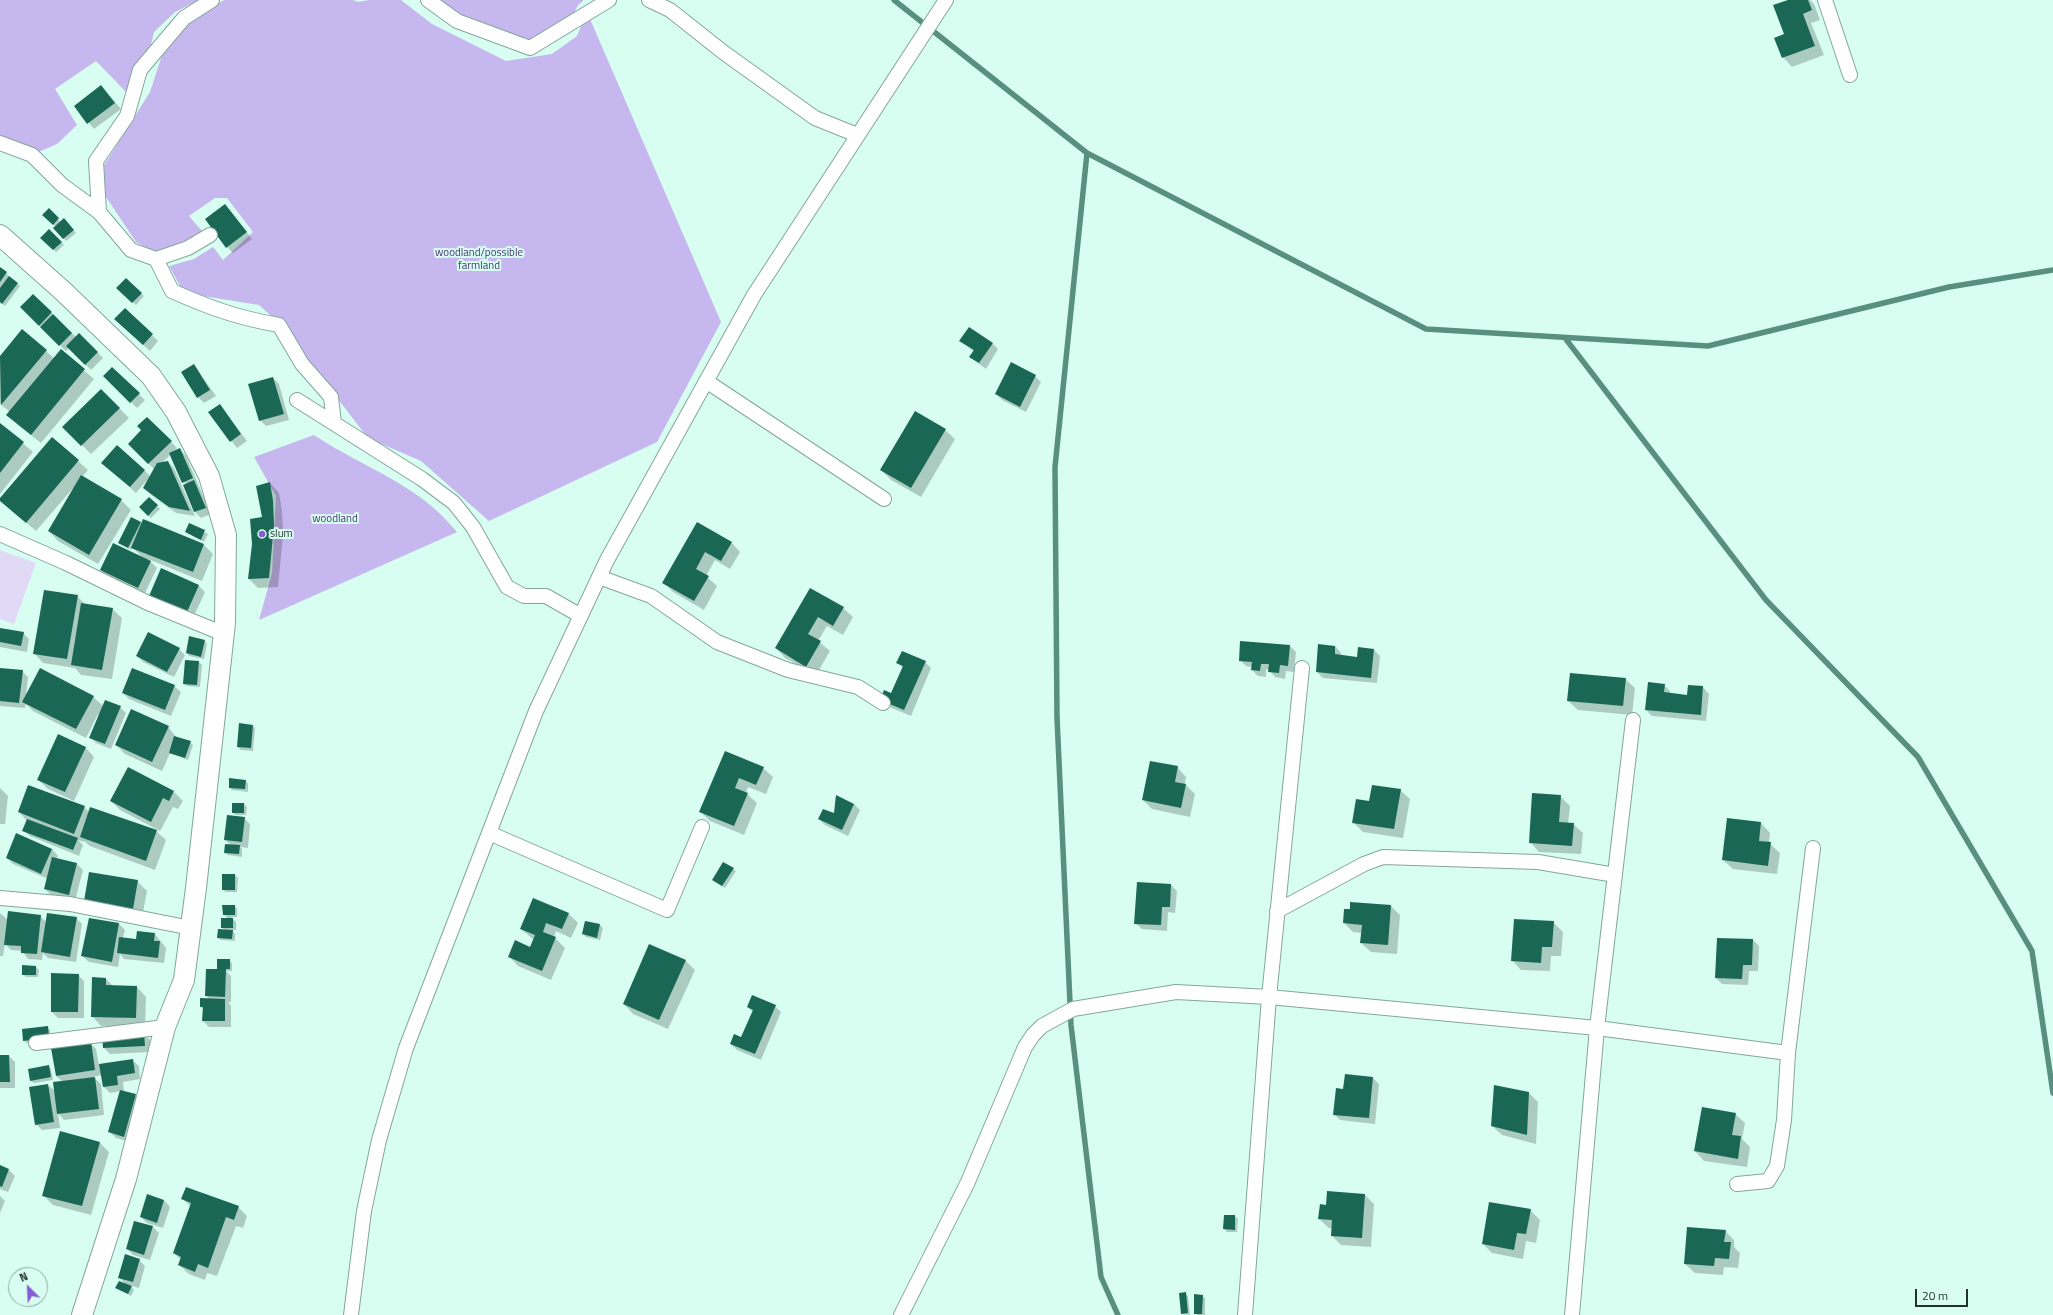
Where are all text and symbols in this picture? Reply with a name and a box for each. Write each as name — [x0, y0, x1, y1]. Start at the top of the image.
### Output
park label: woodland/possible farmland — [435, 246, 523, 272]
park label: woodland — [312, 512, 358, 526]
place label: slum — [270, 527, 293, 541]
marker: slum — [257, 529, 267, 539]
north arrow — [8, 1267, 48, 1307]
text: N — [17, 1268, 30, 1286]
scale bar — [1917, 1281, 1970, 1307]
text: 20 m — [1922, 1286, 1948, 1305]

